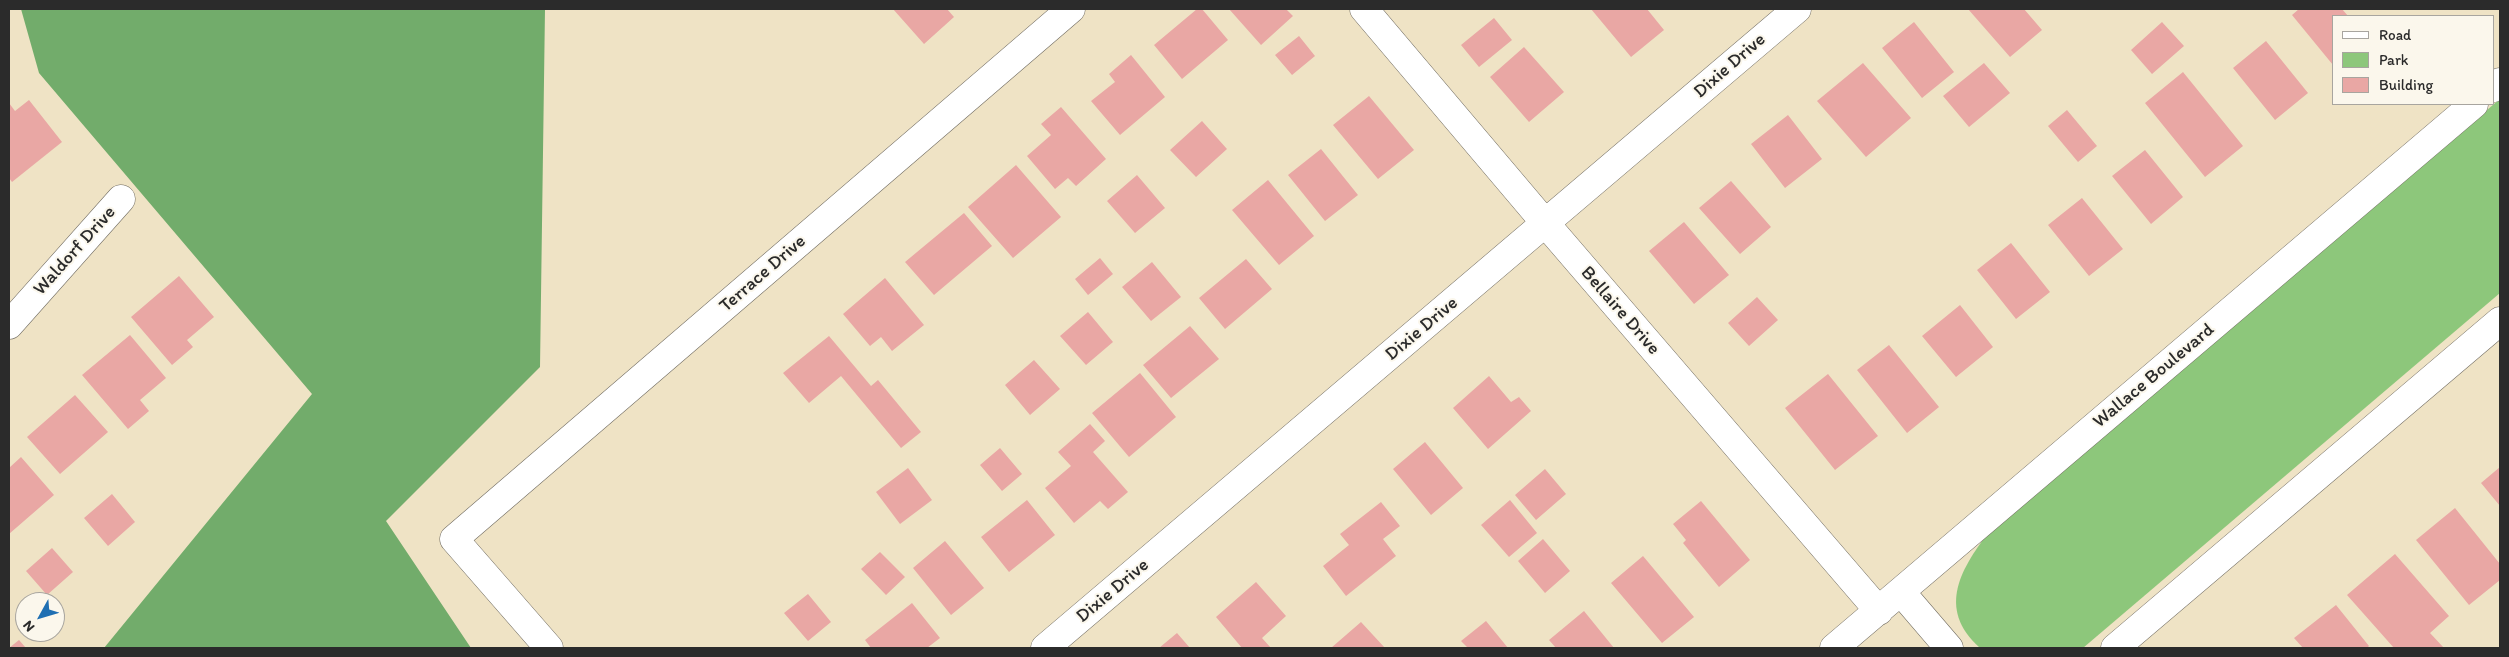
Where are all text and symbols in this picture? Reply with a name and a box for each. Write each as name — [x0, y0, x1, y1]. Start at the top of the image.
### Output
legend — [2332, 15, 2494, 105]
text: Road — [2379, 26, 2411, 44]
street label: Dixie Drive — [1689, 29, 1771, 103]
text: Park — [2379, 51, 2409, 69]
text: Building — [2379, 76, 2433, 94]
street label: Waldorf Drive — [29, 202, 121, 300]
street label: Terrace Drive — [715, 230, 811, 318]
street label: Bellaire Drive — [1575, 262, 1665, 360]
street label: Dixie Drive — [1381, 292, 1463, 366]
street label: Wallace Boulevard — [2089, 319, 2219, 433]
street label: Dixie Drive — [1072, 554, 1154, 628]
north arrow — [15, 592, 65, 642]
text: N — [19, 617, 38, 635]

